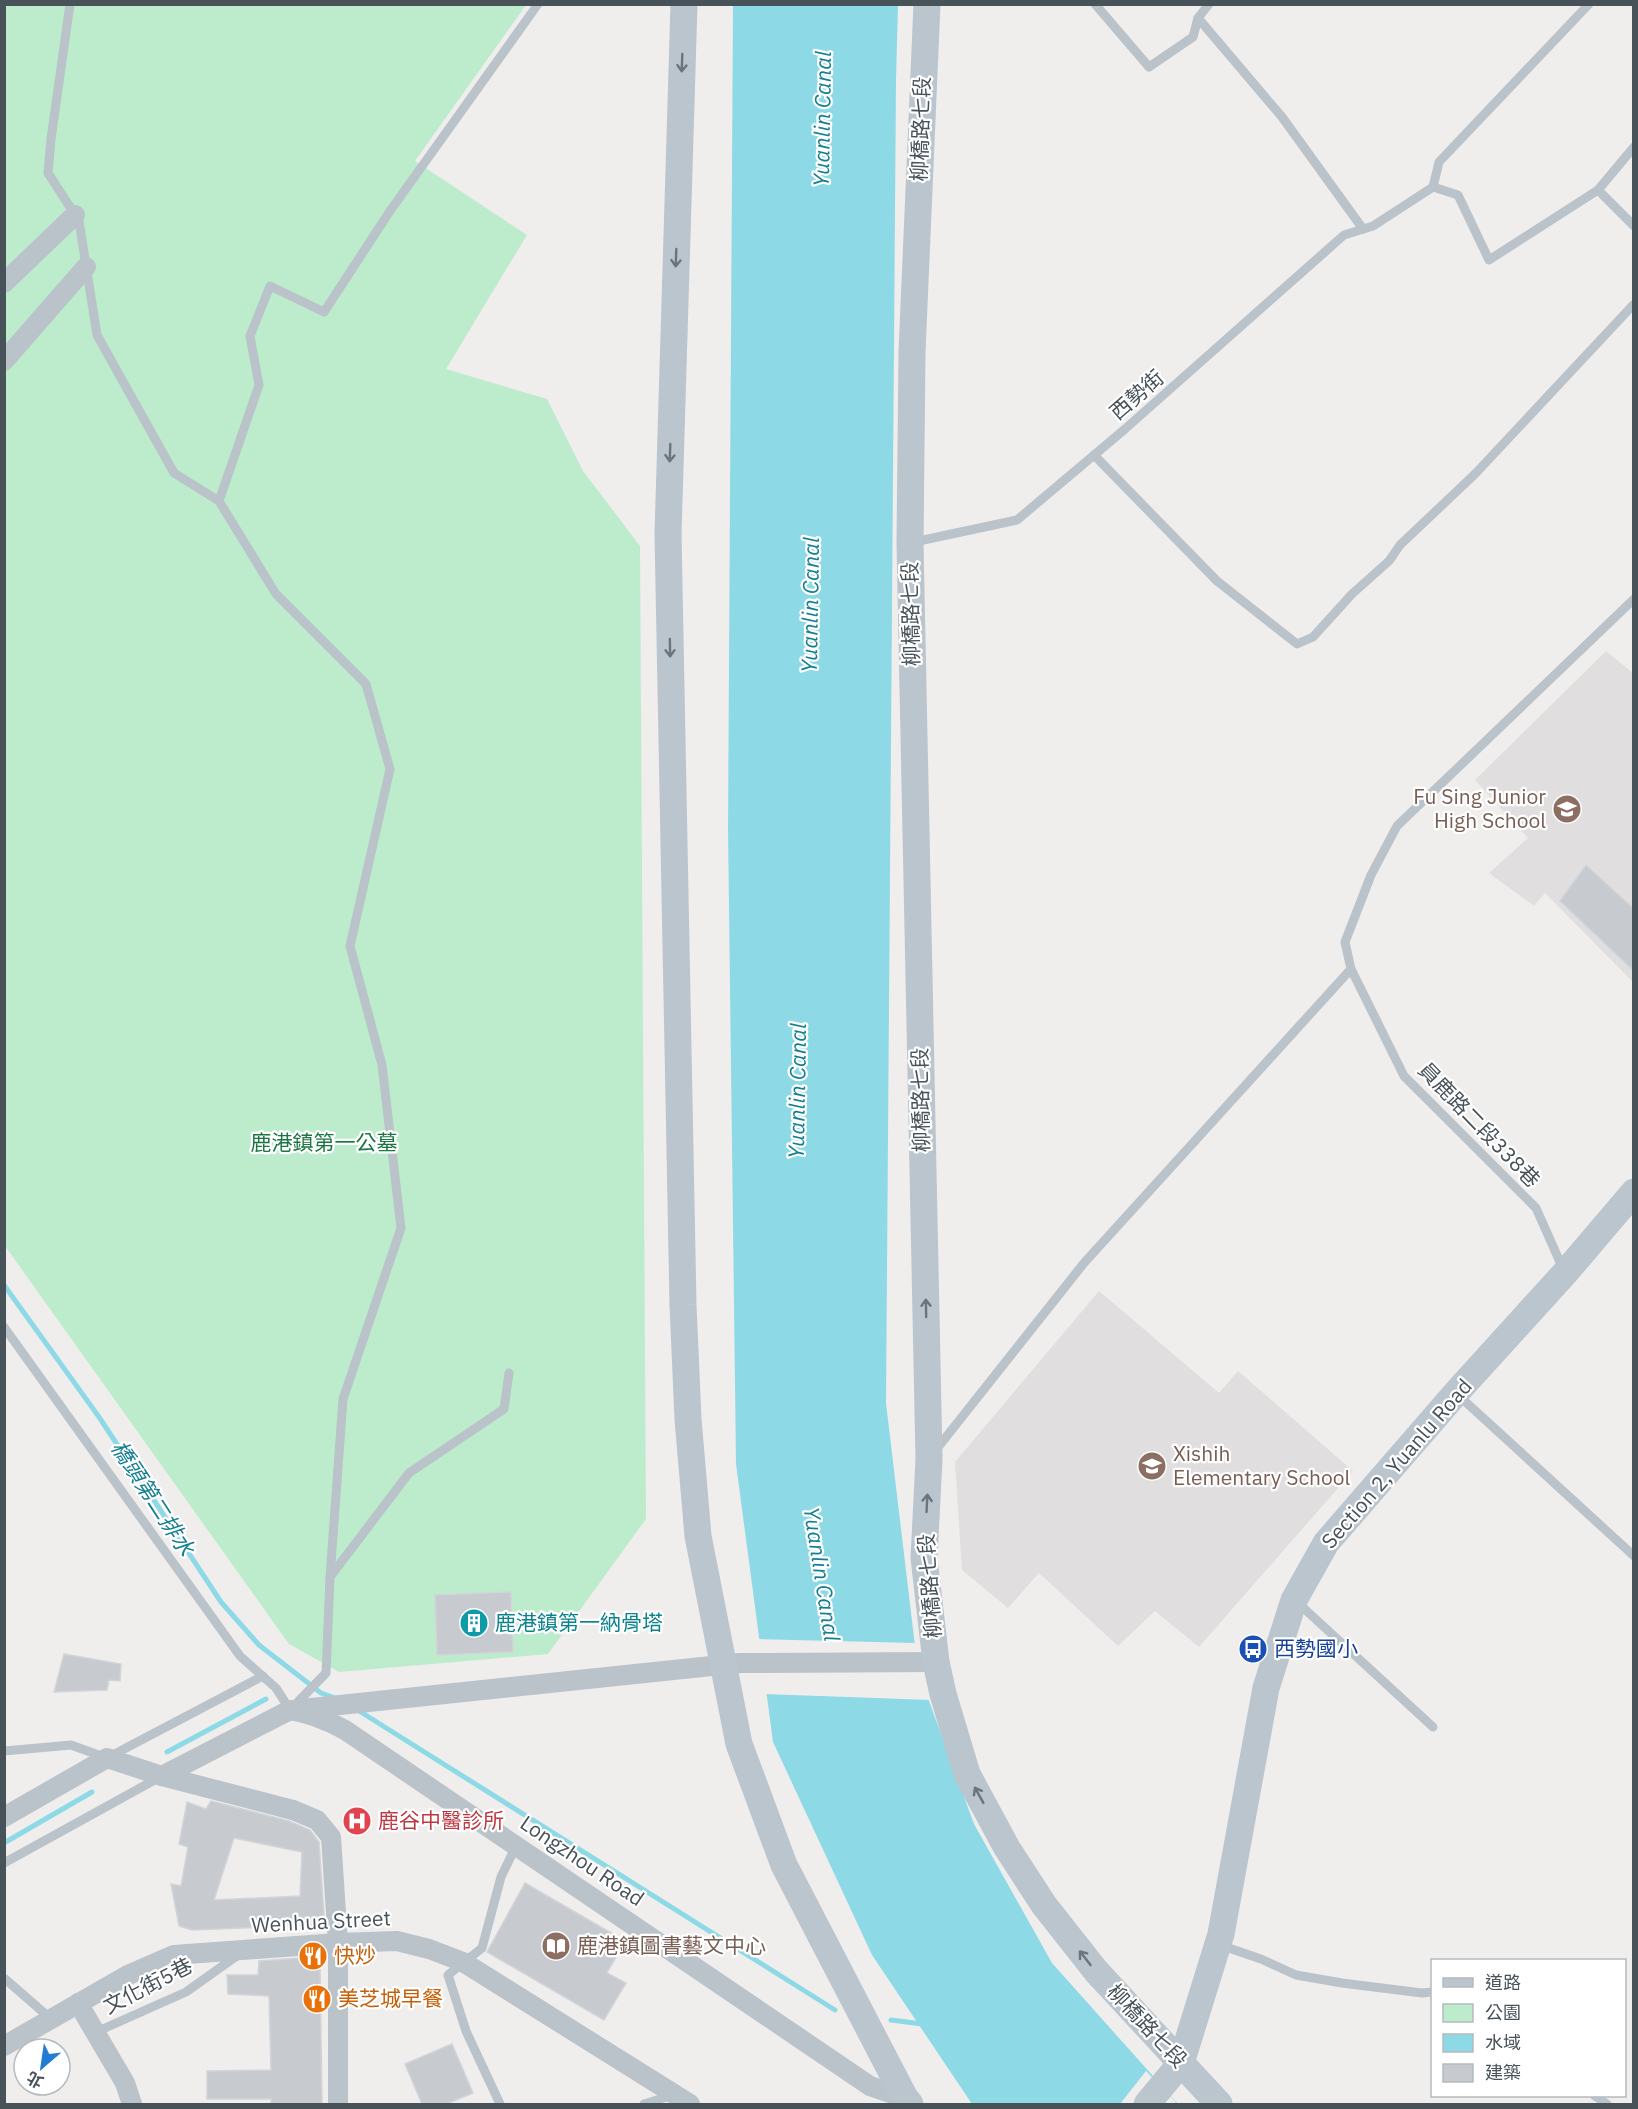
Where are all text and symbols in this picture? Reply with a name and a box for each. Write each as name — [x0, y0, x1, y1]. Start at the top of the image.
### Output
water label: Yuanlin Canal — [806, 51, 837, 187]
one-way arrow — [676, 52, 688, 72]
street label: 柳橋路七段 — [904, 76, 936, 182]
one-way arrow — [670, 247, 682, 267]
street label: 西勢街 — [1103, 363, 1169, 425]
one-way arrow — [665, 442, 676, 462]
water label: Yuanlin Canal — [794, 537, 825, 673]
street label: 柳橋路七段 — [895, 561, 925, 667]
one-way arrow — [664, 637, 676, 657]
place label: Fu Sing Junior High School — [1413, 782, 1546, 834]
school or university icon: Fu Sing Junior High School — [1551, 793, 1583, 825]
water label: Yuanlin Canal — [781, 1023, 812, 1159]
street label: 柳橋路七段 — [905, 1047, 935, 1153]
street label: 員鹿路二段338巷 — [1413, 1056, 1547, 1193]
park label: 鹿港鎮第一公墓 — [251, 1128, 398, 1156]
one-way arrow — [920, 1299, 931, 1319]
street label: Section 2, Yuanlu Road — [1315, 1372, 1478, 1554]
water label: 橋頭第二排水 — [105, 1434, 202, 1562]
place label: Xishih Elementary School — [1173, 1439, 1350, 1491]
school or university icon: Xishih Elementary School — [1136, 1450, 1168, 1482]
one-way arrow — [921, 1494, 932, 1514]
water label: Yuanlin Canal — [798, 1505, 847, 1643]
street label: 柳橋路七段 — [911, 1533, 947, 1639]
building icon: 鹿港鎮第一納骨塔 — [458, 1607, 490, 1639]
place label: 鹿港鎮第一納骨塔 — [495, 1608, 663, 1636]
bus stop icon: 西勢國小 — [1237, 1633, 1269, 1665]
place label: 西勢國小 — [1274, 1634, 1358, 1662]
one-way arrow — [973, 1787, 984, 1805]
hospital icon: 鹿谷中醫診所 — [341, 1805, 373, 1837]
place label: 鹿谷中醫診所 — [378, 1806, 504, 1834]
street label: Longzhou Road — [515, 1808, 650, 1912]
street label: Wenhua Street — [251, 1903, 391, 1939]
library icon: 鹿港鎮圖書藝文中心 — [540, 1930, 572, 1962]
place label: 鹿港鎮圖書藝文中心 — [577, 1931, 766, 1959]
restaurant icon: 快炒 — [297, 1940, 329, 1972]
place label: 快炒 — [334, 1941, 376, 1969]
one-way arrow — [1079, 1950, 1092, 1966]
street label: 文化街5巷 — [98, 1951, 197, 2020]
legend — [1431, 1959, 1626, 2097]
text: 道路 — [1485, 1971, 1521, 1994]
street label: 柳橋路七段 — [1102, 1977, 1194, 2073]
restaurant icon: 美芝城早餐 — [301, 1983, 333, 2015]
place label: 美芝城早餐 — [338, 1984, 443, 2012]
text: 公園 — [1485, 2001, 1521, 2024]
text: 水域 — [1485, 2031, 1521, 2054]
north arrow — [12, 2037, 72, 2097]
text: 建築 — [1485, 2061, 1521, 2084]
text: 北 — [23, 2067, 47, 2093]

